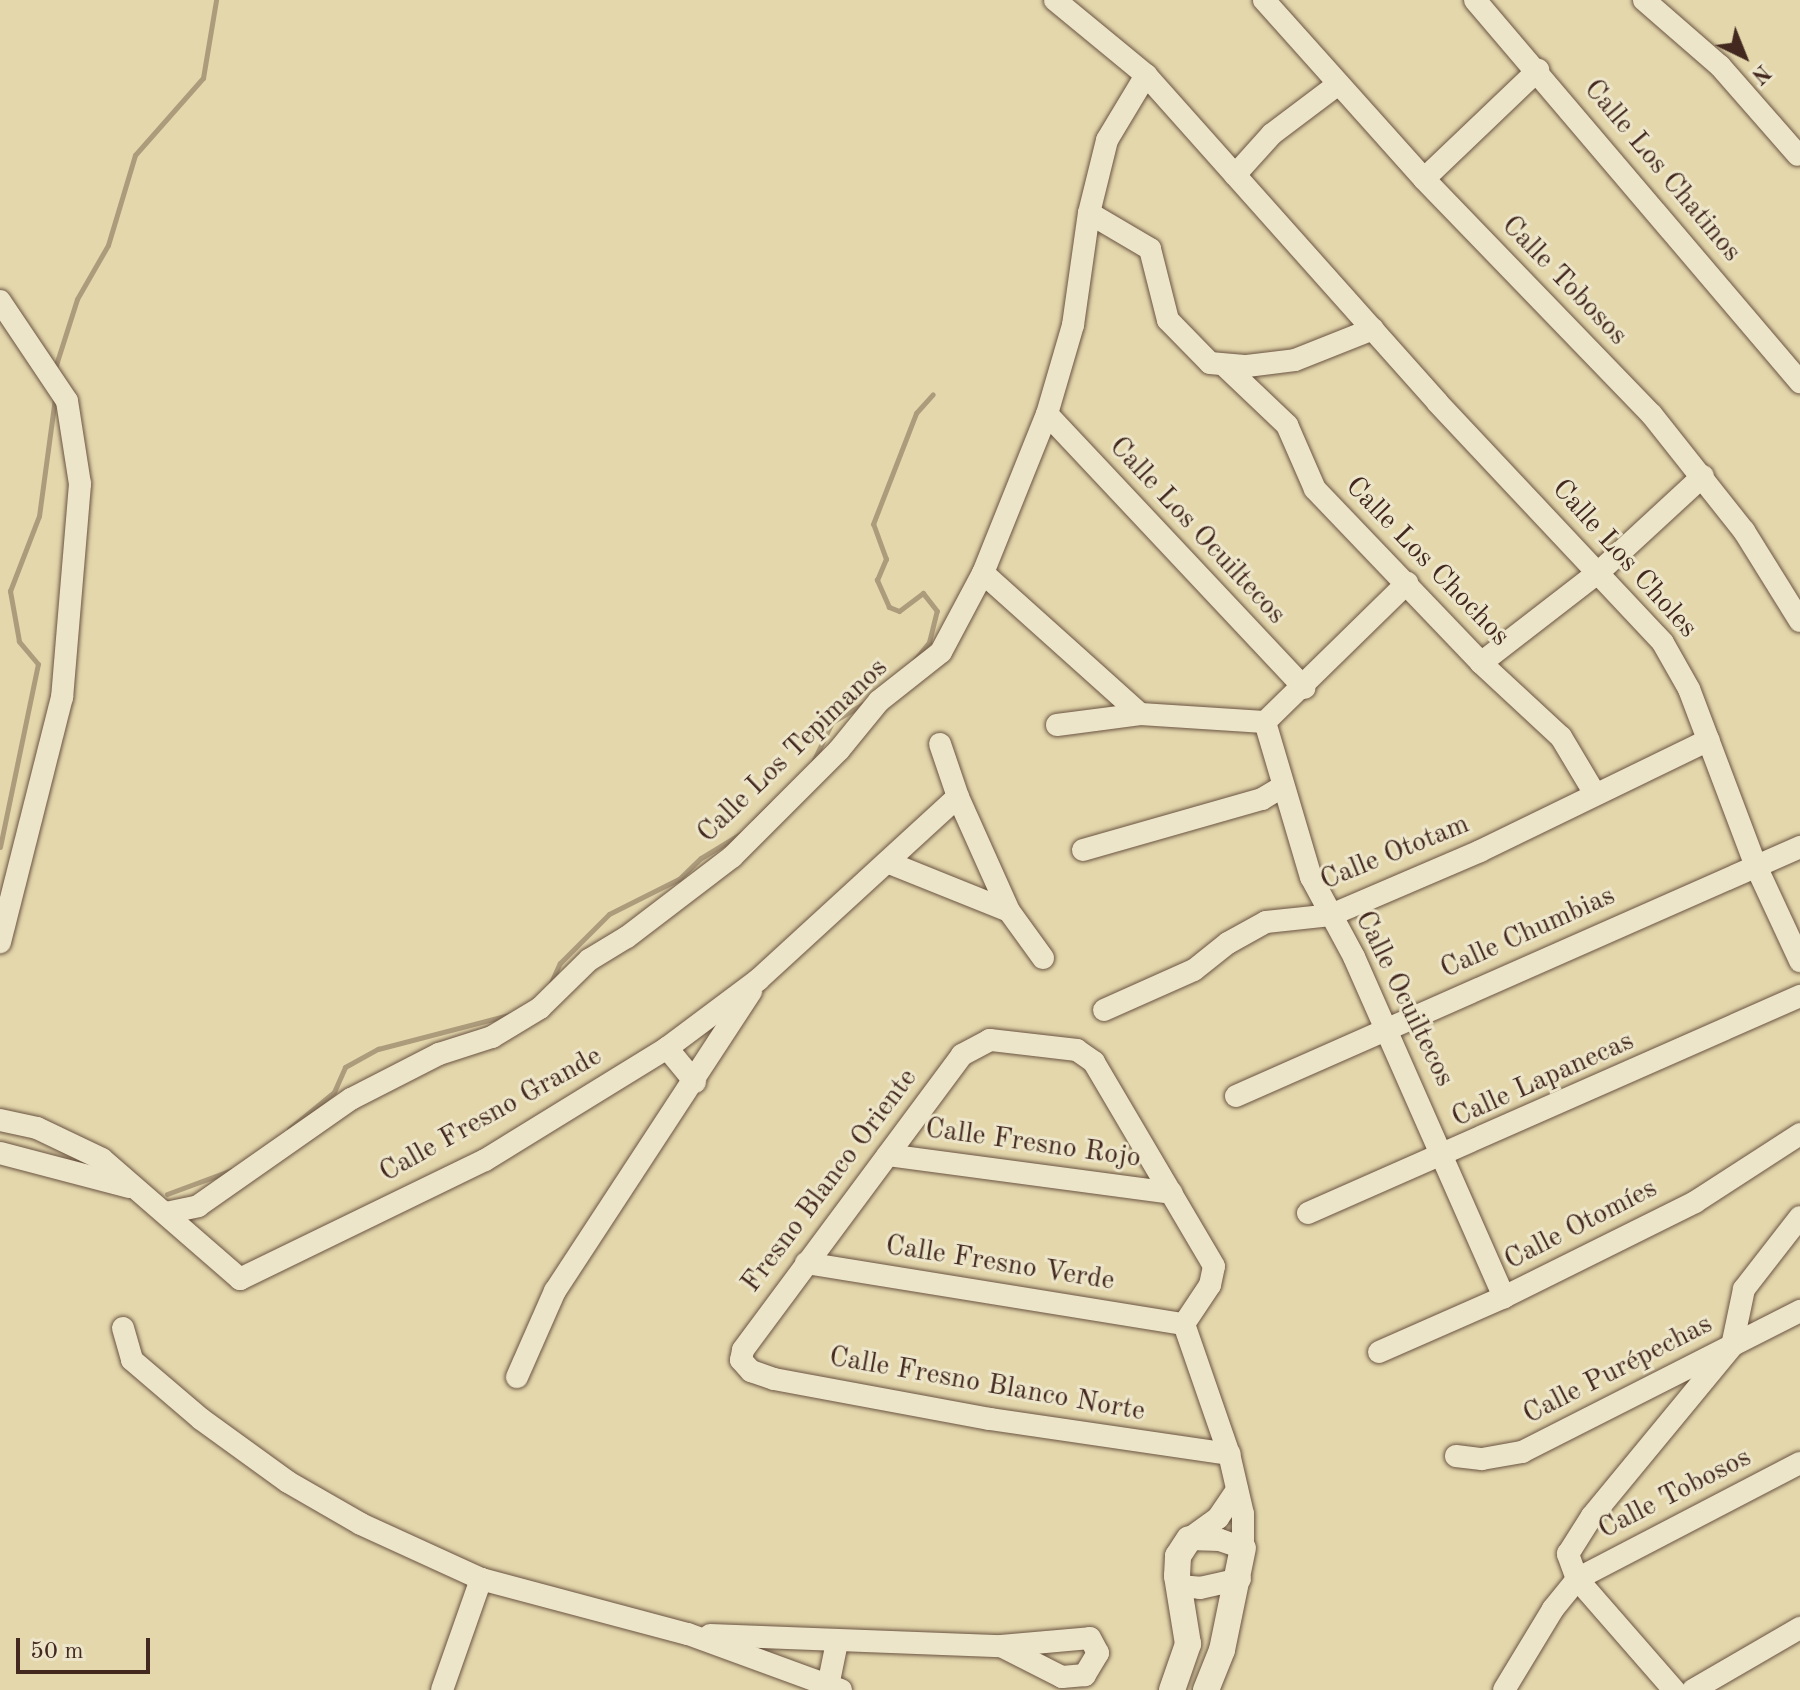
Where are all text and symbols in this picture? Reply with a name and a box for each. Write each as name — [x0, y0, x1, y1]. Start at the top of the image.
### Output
north arrow — [1704, 16, 1784, 96]
text: N — [1747, 60, 1774, 87]
street label: Calle Los Chatinos — [1576, 73, 1748, 269]
street label: Calle Tobosos — [1494, 209, 1634, 353]
street label: Calle Los Ocuiltecos — [1102, 430, 1292, 632]
street label: Calle Los Chochos — [1338, 470, 1516, 654]
street label: Calle Los Choles — [1544, 473, 1704, 645]
street label: Calle Los Tepimanos — [691, 652, 895, 850]
street label: Calle Ototam — [1316, 808, 1474, 898]
street label: Calle Chumbias — [1436, 880, 1620, 986]
street label: Calle Ocuiltecos — [1347, 906, 1461, 1092]
street label: Calle Lapanecas — [1447, 1025, 1639, 1135]
street label: Calle Fresno Grande — [374, 1040, 608, 1190]
street label: Fresno Blanco Oriente — [735, 1063, 925, 1299]
street label: Calle Fresno Rojo — [923, 1112, 1143, 1176]
street label: Calle Otomíes — [1499, 1172, 1663, 1278]
street label: Calle Fresno Verde — [883, 1229, 1117, 1299]
street label: Calle Purépechas — [1518, 1308, 1718, 1432]
street label: Calle Fresno Blanco Norte — [826, 1341, 1148, 1429]
street label: Calle Tobosos — [1593, 1441, 1757, 1547]
scale bar — [20, 1622, 154, 1672]
text: 50 m — [30, 1640, 84, 1664]

